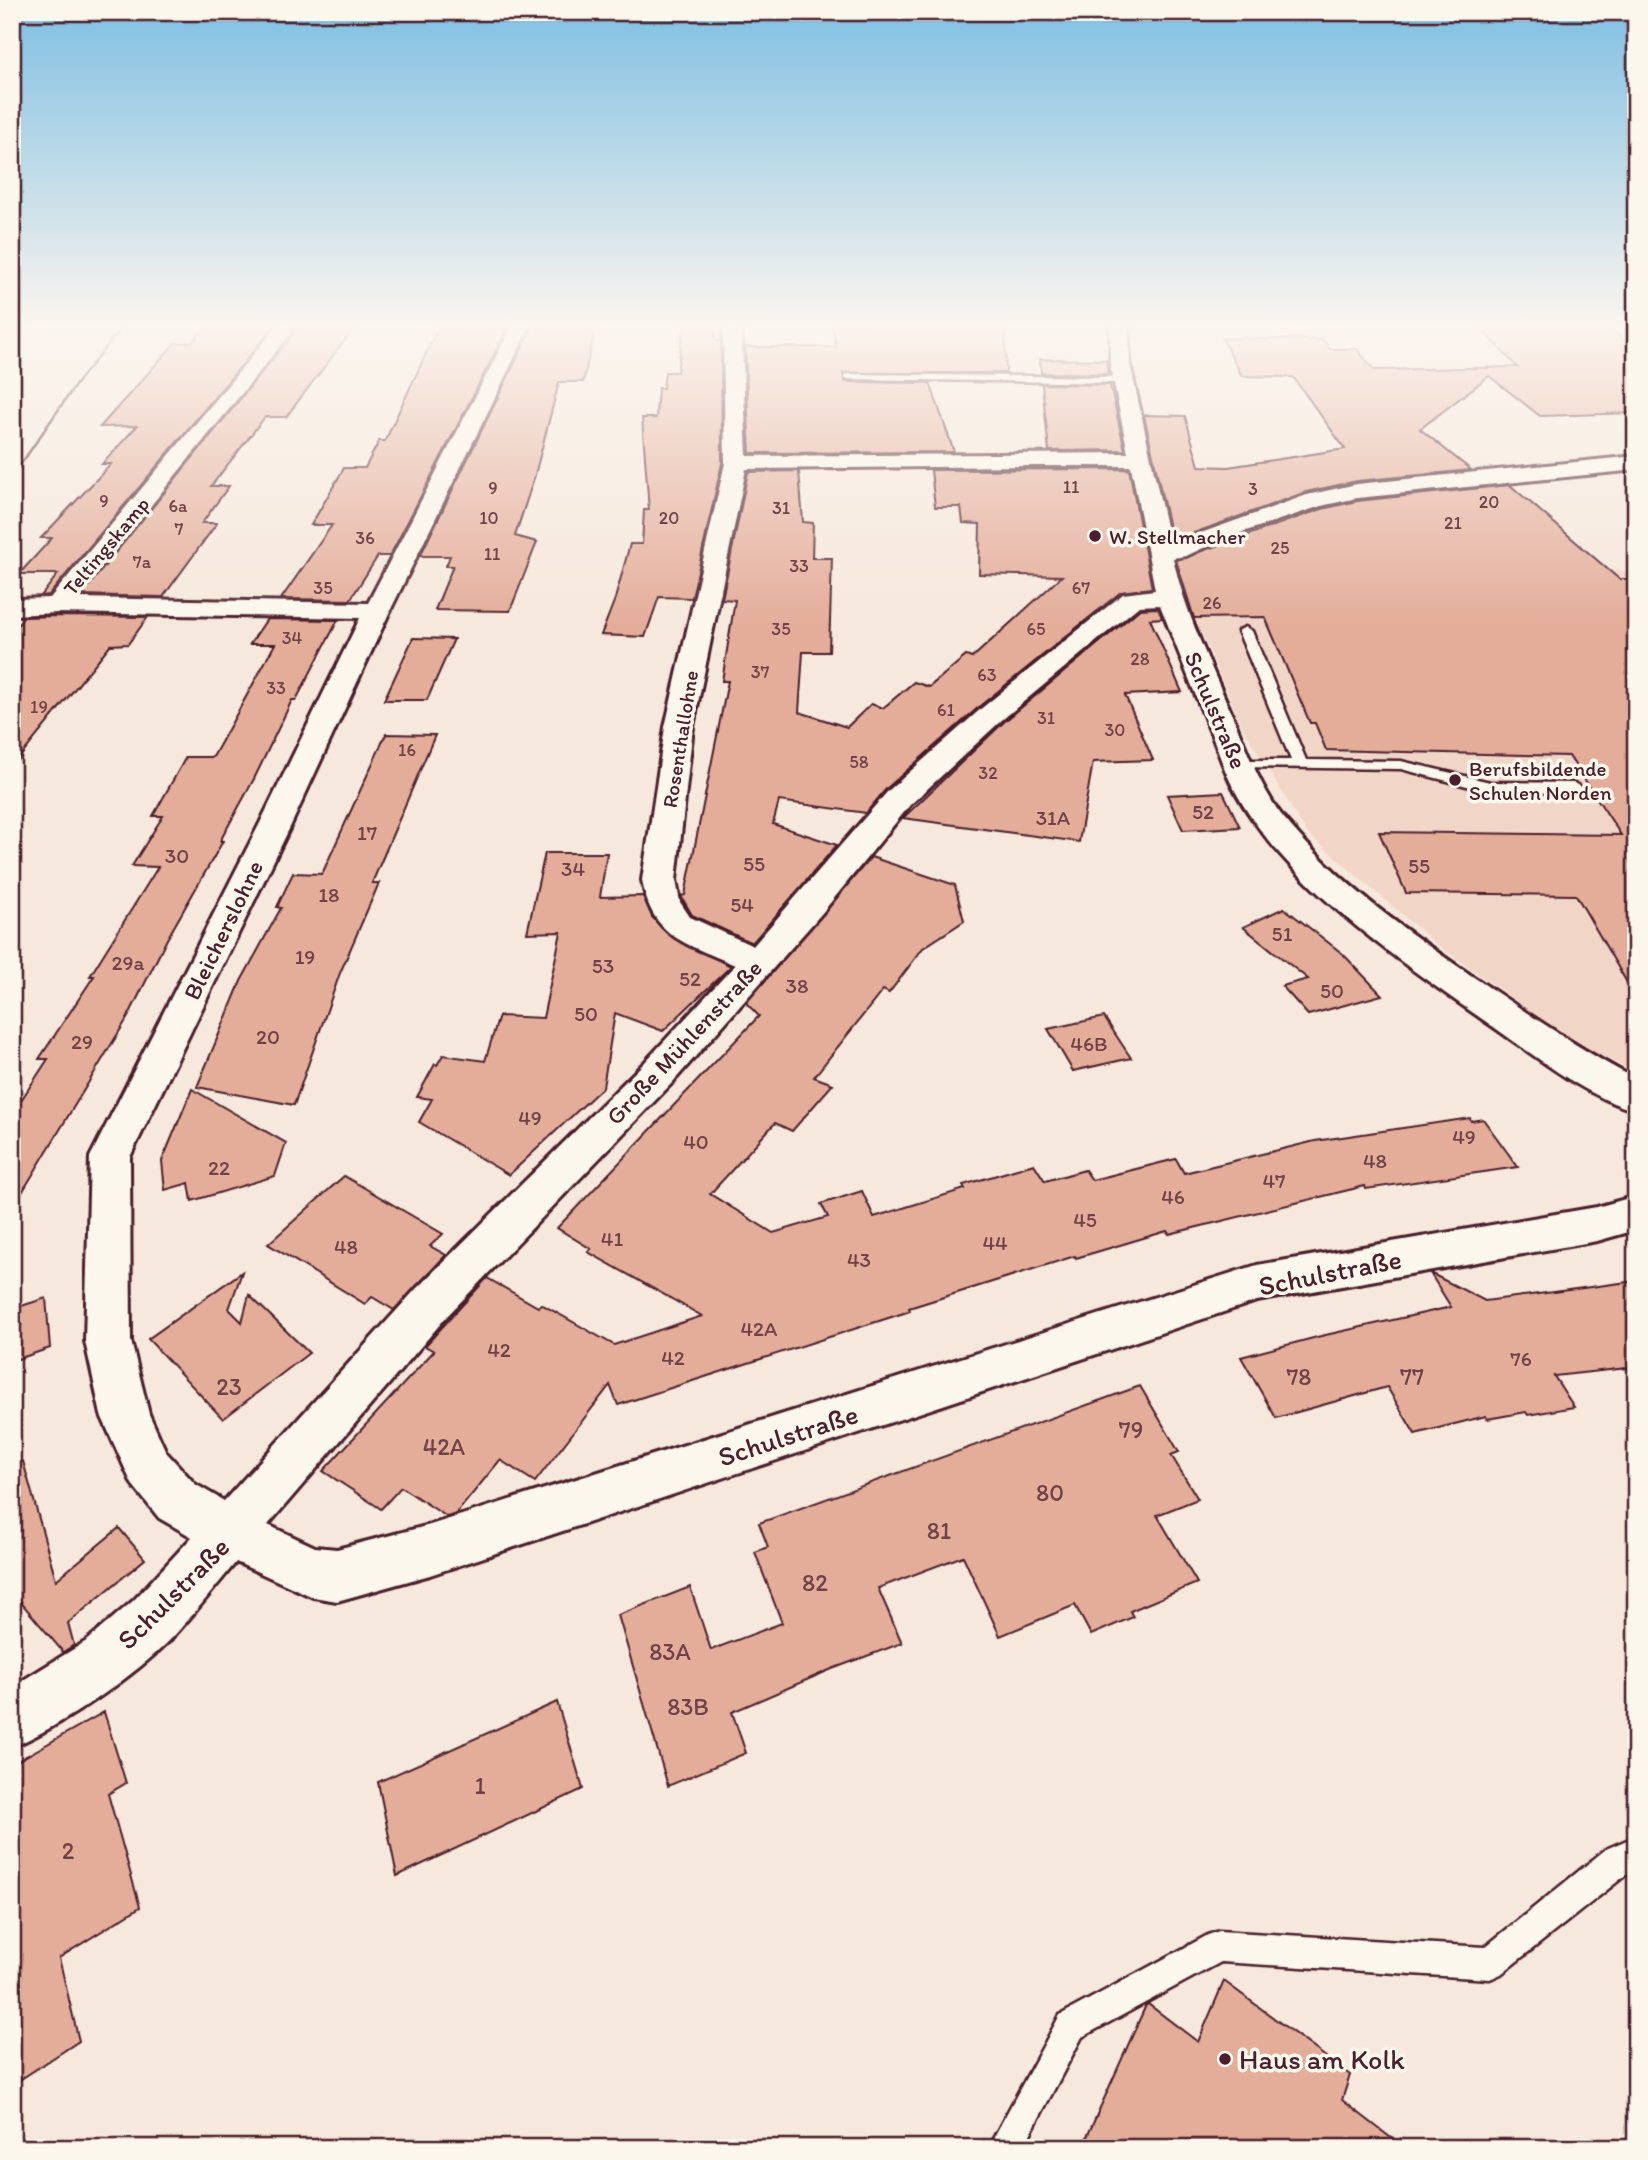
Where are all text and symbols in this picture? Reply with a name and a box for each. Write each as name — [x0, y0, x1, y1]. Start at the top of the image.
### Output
house number: 11 — [1063, 476, 1079, 498]
house number: 9 — [488, 477, 498, 499]
house number: 3 — [1248, 478, 1258, 500]
house number: 9 — [99, 490, 109, 512]
house number: 20 — [1479, 491, 1499, 513]
street label: Teltingskamp — [58, 492, 154, 600]
house number: 6a — [169, 495, 188, 517]
house number: 31 — [772, 497, 790, 519]
house number: 10 — [479, 507, 499, 529]
house number: 20 — [659, 507, 679, 529]
house number: 21 — [1444, 512, 1462, 534]
house number: 7 — [175, 518, 184, 540]
place label: W. Stellmacher — [1109, 524, 1246, 549]
house number: 36 — [355, 527, 375, 549]
marker: W. Stellmacher — [1087, 528, 1103, 544]
house number: 25 — [1271, 537, 1289, 559]
house number: 11 — [484, 543, 500, 565]
house number: 7a — [133, 551, 152, 573]
house number: 33 — [789, 555, 809, 577]
house number: 35 — [313, 577, 333, 599]
house number: 67 — [1072, 577, 1090, 599]
house number: 26 — [1203, 592, 1222, 614]
house number: 35 — [771, 618, 791, 640]
house number: 65 — [1027, 618, 1045, 640]
house number: 34 — [282, 627, 302, 649]
street label: Schulstraße — [1178, 647, 1254, 773]
house number: 28 — [1130, 648, 1150, 670]
house number: 37 — [751, 661, 769, 683]
house number: 63 — [977, 664, 997, 686]
street label: Rosenthallohne — [657, 668, 703, 810]
house number: 33 — [266, 677, 286, 699]
house number: 19 — [30, 696, 48, 718]
house number: 61 — [937, 699, 955, 721]
house number: 31 — [1037, 707, 1055, 729]
house number: 30 — [1105, 719, 1125, 741]
house number: 16 — [398, 739, 416, 761]
house number: 58 — [849, 751, 869, 773]
place label: Berufsbildende Schulen Norden — [1469, 756, 1612, 805]
house number: 32 — [978, 762, 998, 784]
marker: Berufsbildende Schulen Norden — [1447, 772, 1463, 788]
house number: 52 — [1192, 799, 1214, 824]
house number: 31A — [1036, 805, 1071, 830]
house number: 17 — [357, 820, 377, 845]
house number: 30 — [165, 843, 189, 868]
house number: 55 — [743, 851, 765, 876]
house number: 55 — [1408, 853, 1430, 878]
street label: Bleicherslohne — [177, 856, 269, 1004]
house number: 34 — [561, 856, 585, 881]
house number: 18 — [318, 882, 340, 907]
house number: 54 — [730, 892, 754, 917]
house number: 51 — [1272, 921, 1293, 946]
house number: 19 — [295, 944, 315, 969]
house number: 29a — [112, 950, 145, 975]
house number: 53 — [592, 953, 614, 978]
street label: Große Mühlenstraße — [600, 953, 768, 1131]
house number: 52 — [679, 966, 701, 991]
house number: 38 — [786, 973, 808, 998]
house number: 50 — [1320, 978, 1344, 1003]
house number: 50 — [574, 1001, 598, 1026]
house number: 20 — [256, 1024, 280, 1049]
house number: 29 — [71, 1029, 93, 1054]
house number: 46B — [1070, 1031, 1108, 1056]
house number: 49 — [518, 1105, 542, 1130]
house number: 49 — [1452, 1124, 1476, 1149]
house number: 40 — [683, 1129, 709, 1154]
house number: 48 — [1363, 1148, 1387, 1173]
house number: 22 — [208, 1155, 230, 1180]
house number: 47 — [1262, 1168, 1286, 1193]
house number: 46 — [1161, 1184, 1185, 1209]
house number: 45 — [1073, 1207, 1097, 1232]
house number: 41 — [601, 1226, 623, 1251]
house number: 44 — [982, 1230, 1008, 1255]
house number: 48 — [334, 1234, 358, 1259]
street label: Schulstraße — [1256, 1241, 1404, 1303]
house number: 43 — [847, 1247, 871, 1272]
house number: 42A — [740, 1316, 778, 1341]
house number: 42 — [487, 1337, 511, 1362]
house number: 42 — [661, 1345, 685, 1370]
house number: 76 — [1510, 1346, 1532, 1371]
house number: 78 — [1286, 1362, 1312, 1391]
house number: 77 — [1400, 1362, 1424, 1391]
house number: 23 — [216, 1372, 242, 1401]
street label: Schulstraße — [714, 1396, 862, 1474]
house number: 79 — [1119, 1415, 1143, 1444]
house number: 42A — [423, 1432, 465, 1461]
house number: 80 — [1036, 1478, 1064, 1507]
house number: 81 — [927, 1516, 951, 1545]
street label: Schulstraße — [110, 1530, 236, 1656]
house number: 82 — [802, 1568, 828, 1597]
house number: 83A — [649, 1637, 691, 1666]
house number: 83B — [667, 1692, 709, 1721]
house number: 1 — [474, 1771, 486, 1800]
house number: 2 — [62, 1836, 75, 1865]
place label: Haus am Kolk — [1239, 2042, 1405, 2076]
marker: Haus am Kolk — [1217, 2051, 1233, 2067]

